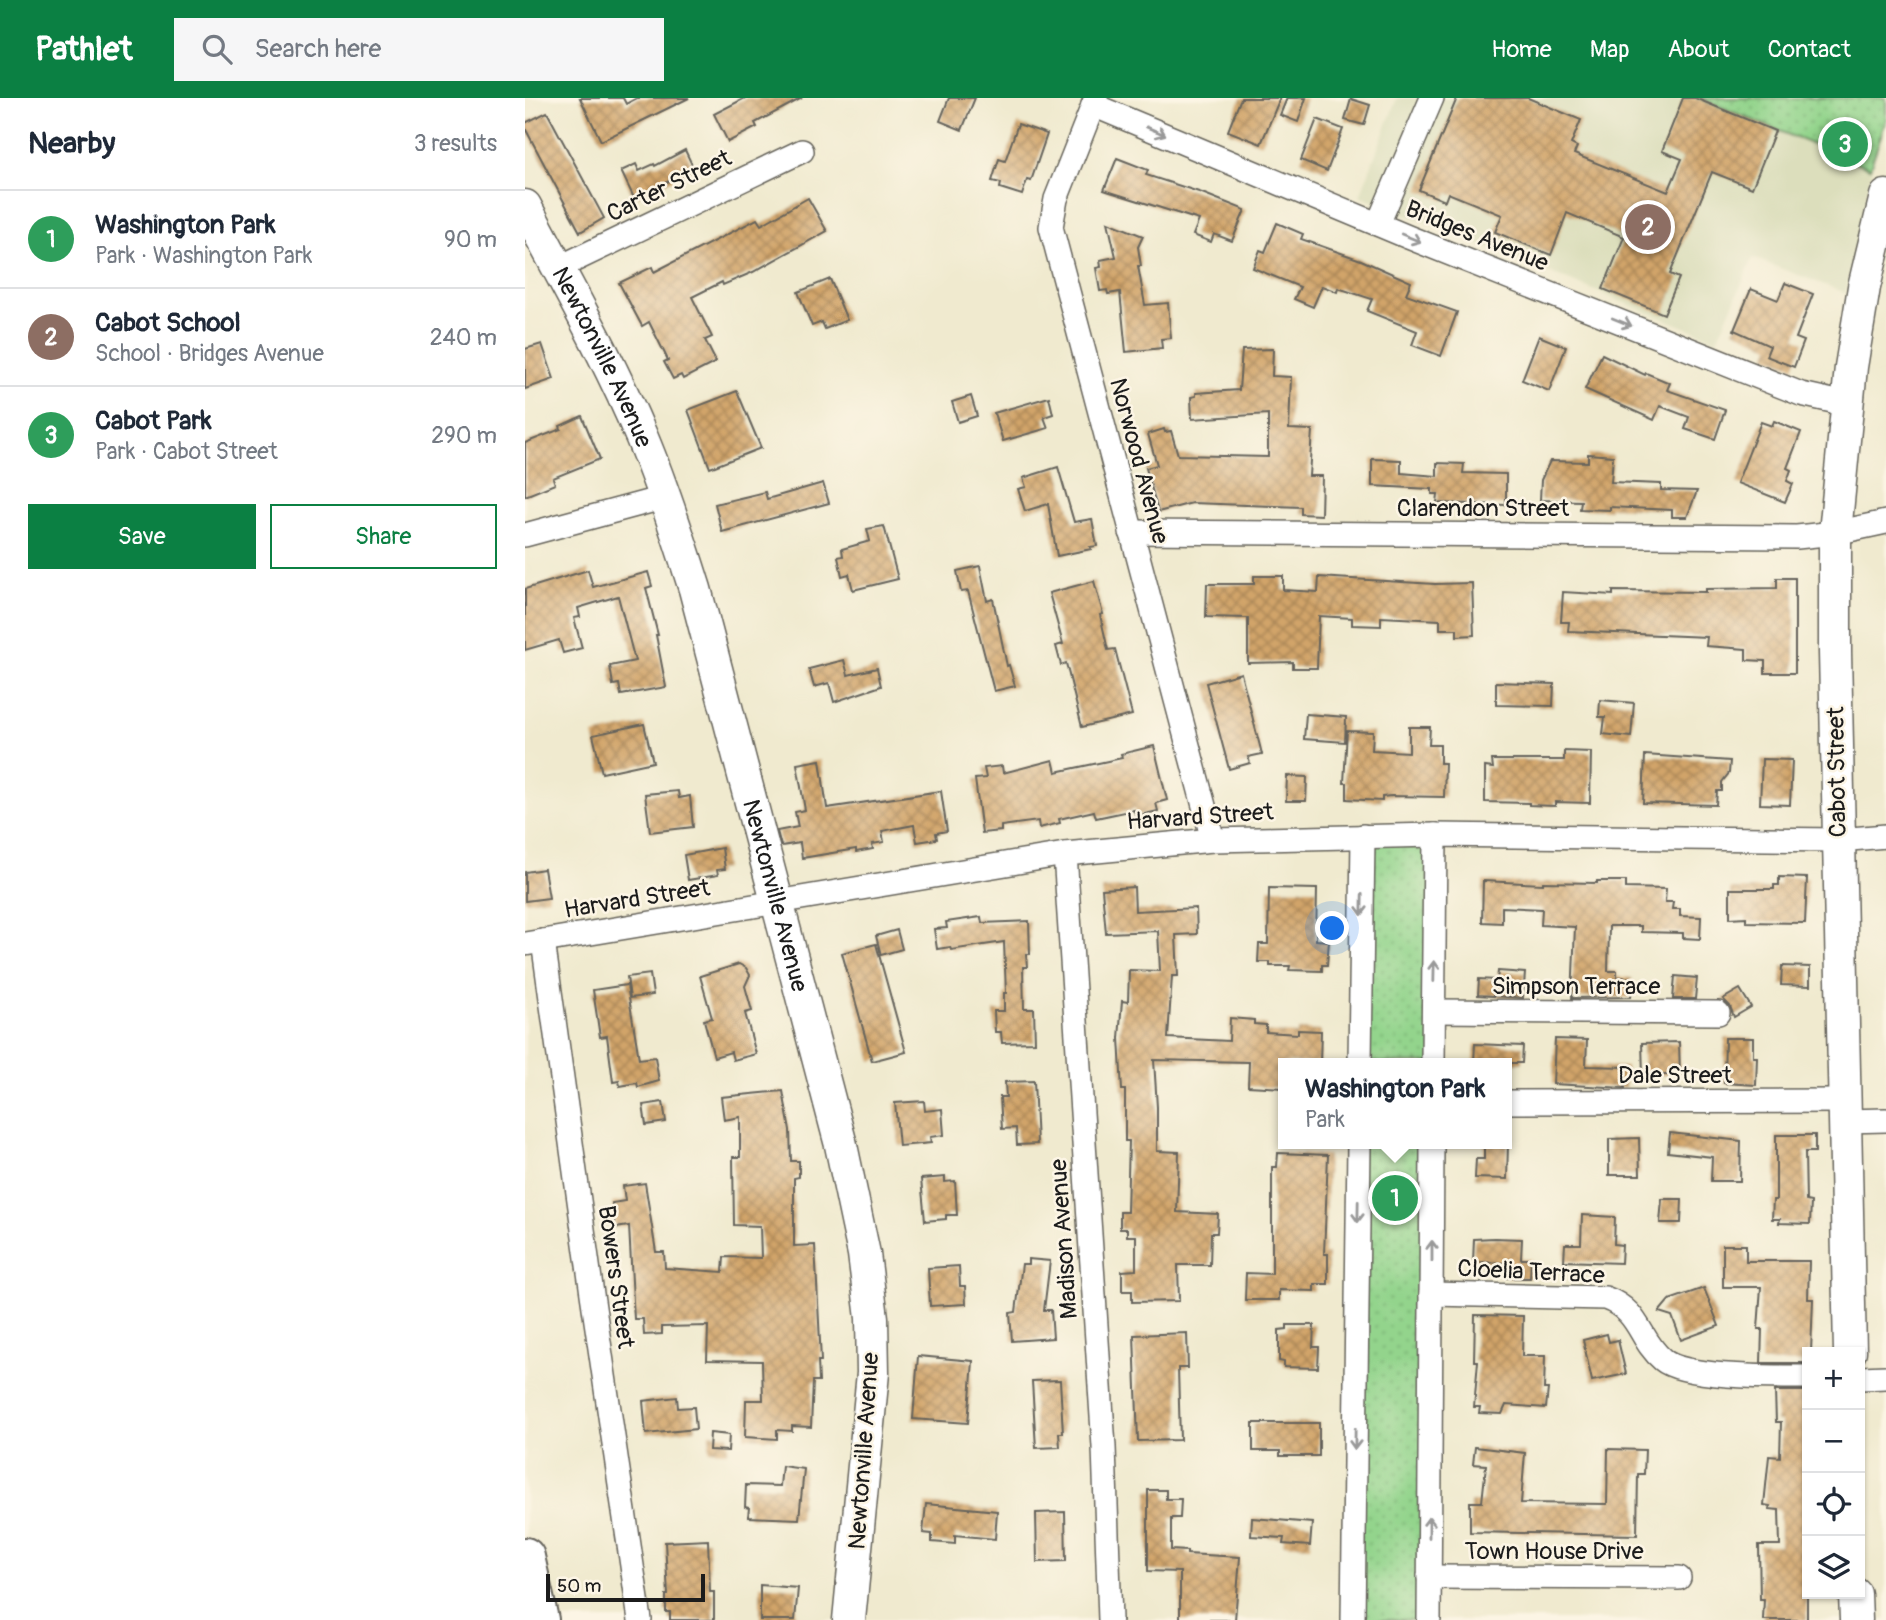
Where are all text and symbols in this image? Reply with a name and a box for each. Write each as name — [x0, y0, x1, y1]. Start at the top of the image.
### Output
search box — [174, 18, 664, 81]
text: Pathlet — [35, 29, 132, 70]
icon: search — [198, 30, 236, 68]
text: Search here — [254, 33, 381, 65]
text: Home — [1491, 35, 1552, 64]
text: Map — [1590, 35, 1630, 64]
text: About — [1668, 35, 1730, 64]
text: Contact — [1768, 35, 1851, 64]
pin: 3 — [1822, 118, 1868, 170]
text: Nearby — [28, 125, 115, 162]
one-way arrow — [1145, 125, 1166, 138]
text: 3 results — [414, 129, 497, 158]
street label: Carter Street — [602, 143, 736, 229]
street label: Bridges Avenue — [1401, 194, 1553, 278]
pin: 2 — [1625, 201, 1671, 253]
text: Washington Park — [95, 209, 276, 241]
text: 1 — [47, 225, 56, 254]
text: 90 m — [444, 225, 497, 254]
one-way arrow — [1400, 232, 1421, 245]
text: Park · Washington Park — [95, 241, 312, 270]
street label: Newtonville Avenue — [546, 262, 659, 452]
text: Cabot School — [95, 307, 241, 339]
one-way arrow — [1611, 317, 1633, 330]
text: 2 — [45, 323, 57, 352]
text: 240 m — [430, 323, 497, 352]
text: School · Bridges Avenue — [95, 339, 324, 368]
street label: Norwood Avenue — [1103, 375, 1175, 547]
text: Cabot Park — [95, 405, 212, 437]
text: 3 — [45, 421, 57, 450]
text: 290 m — [431, 421, 497, 450]
text: Park · Cabot Street — [95, 437, 278, 466]
street label: Clarendon Street — [1397, 494, 1570, 523]
button: Save — [28, 504, 256, 569]
button: Share — [270, 504, 497, 569]
street label: Cabot Street — [1821, 706, 1853, 838]
street label: Newtonville Avenue — [736, 796, 815, 995]
street label: Harvard Street — [1126, 797, 1275, 837]
street label: Harvard Street — [562, 873, 712, 925]
one-way arrow — [1355, 893, 1369, 916]
your location — [1315, 911, 1349, 945]
one-way arrow — [1427, 959, 1441, 982]
street label: Simpson Terrace — [1492, 972, 1660, 1001]
popup — [1278, 1058, 1512, 1149]
street label: Dale Street — [1618, 1061, 1732, 1090]
text: Washington Park — [1305, 1073, 1485, 1105]
text: Park — [1305, 1105, 1345, 1134]
street label: Madison Avenue — [1044, 1158, 1084, 1320]
pin: 1 — [1372, 1172, 1418, 1224]
one-way arrow — [1351, 1200, 1365, 1223]
street label: Bowers Street — [592, 1204, 640, 1351]
one-way arrow — [1425, 1240, 1438, 1263]
street label: Cloelia Terrace — [1457, 1254, 1606, 1290]
map controls — [1802, 1347, 1865, 1599]
button: + — [1802, 1347, 1865, 1410]
street label: Newtonville Avenue — [843, 1351, 885, 1551]
button: − — [1802, 1410, 1865, 1473]
one-way arrow — [1348, 1428, 1362, 1451]
button: locate — [1802, 1473, 1865, 1536]
one-way arrow — [1422, 1516, 1436, 1539]
button: layers — [1802, 1536, 1865, 1599]
street label: Town House Drive — [1464, 1537, 1644, 1566]
scale bar — [546, 1571, 705, 1603]
text: 50 m — [557, 1574, 601, 1598]

